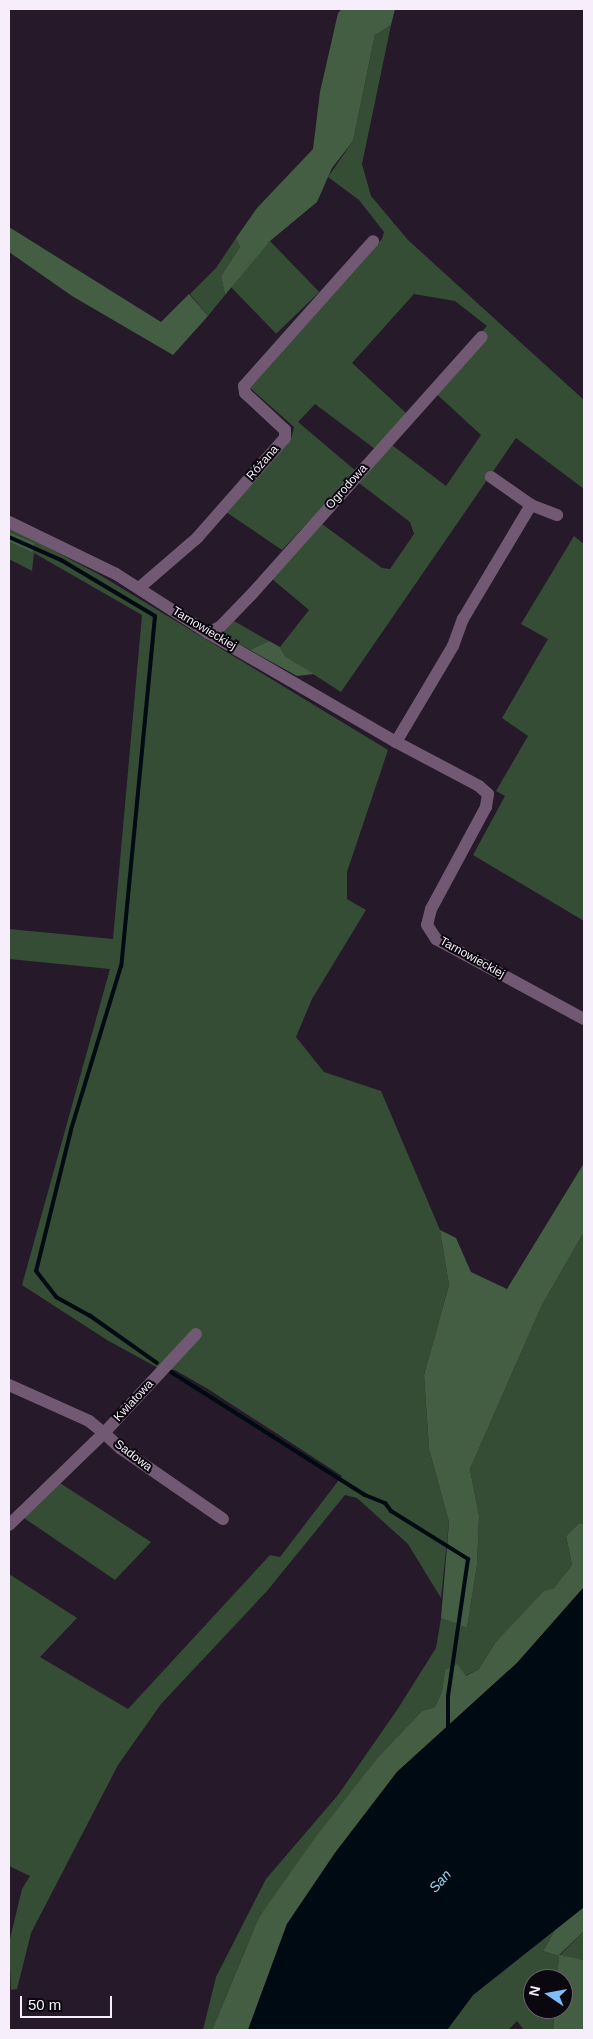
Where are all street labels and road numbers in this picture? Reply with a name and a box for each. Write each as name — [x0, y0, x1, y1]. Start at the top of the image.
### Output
street label: Różana — [244, 443, 282, 483]
street label: Ogrodowa — [323, 462, 371, 512]
street label: Tarnowieckiej — [169, 604, 239, 654]
street label: Tarnowieckiej — [437, 934, 507, 982]
street label: Kwiatowa — [111, 1377, 157, 1425]
street label: Sadowa — [111, 1437, 155, 1475]

